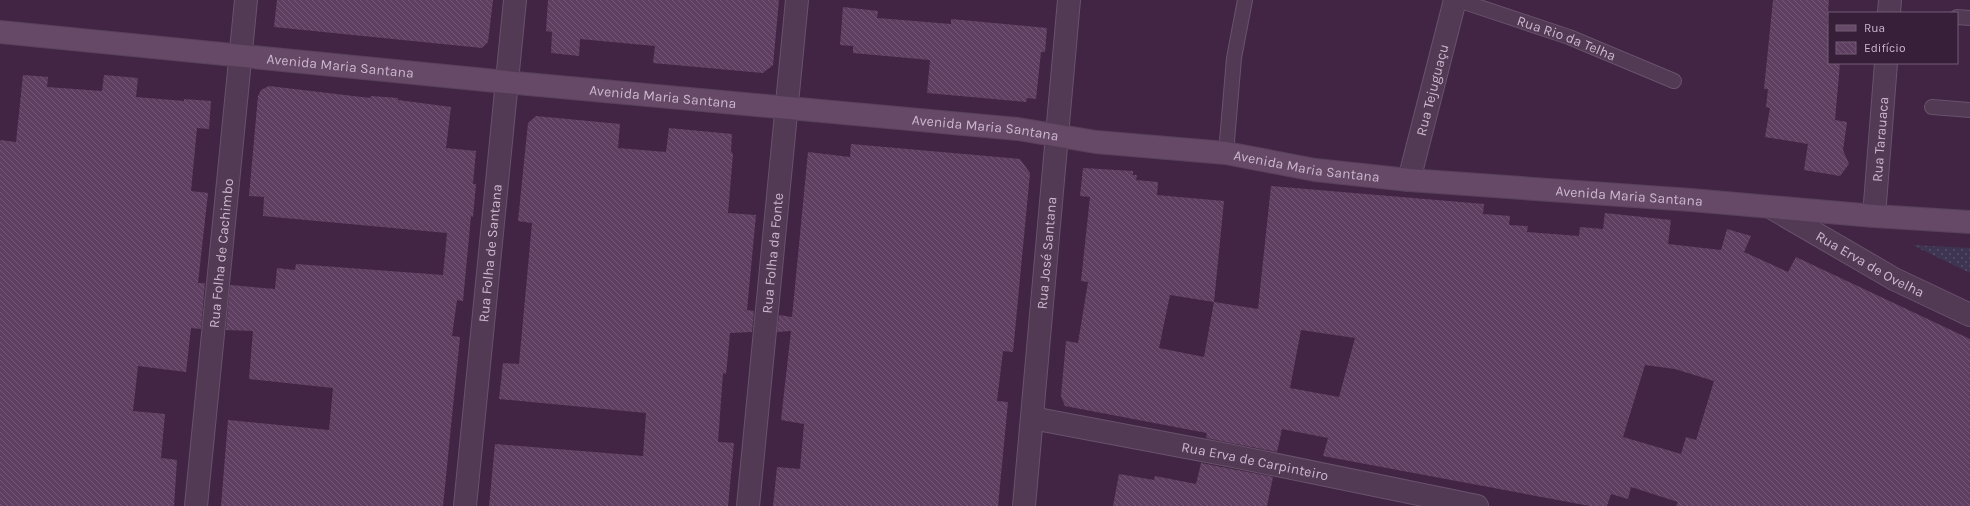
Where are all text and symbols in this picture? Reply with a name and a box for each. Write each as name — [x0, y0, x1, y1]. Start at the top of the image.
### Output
street label: Rua Rio da Telha — [1515, 12, 1619, 64]
legend — [1828, 12, 1958, 64]
text: Rua — [1864, 21, 1885, 35]
text: Edifício — [1864, 41, 1905, 55]
street label: Rua Tejuguaçu — [1412, 42, 1452, 138]
street label: Avenida Maria Santana — [266, 50, 415, 81]
street label: Avenida Maria Santana — [589, 81, 737, 112]
street label: Rua Tarauaca — [1868, 96, 1892, 183]
street label: Avenida Maria Santana — [911, 111, 1060, 144]
street label: Avenida Maria Santana — [1232, 146, 1381, 185]
street label: Rua Folha de Cachimbo — [205, 178, 237, 329]
street label: Avenida Maria Santana — [1555, 182, 1704, 209]
street label: Rua Folha de Santana — [475, 183, 505, 323]
street label: Rua Folha da Fonte — [758, 192, 787, 314]
street label: Rua José Santana — [1033, 196, 1060, 310]
street label: Rua Erva de Ovelha — [1813, 227, 1927, 301]
street label: Rua Erva de Carpinteiro — [1180, 438, 1330, 484]

